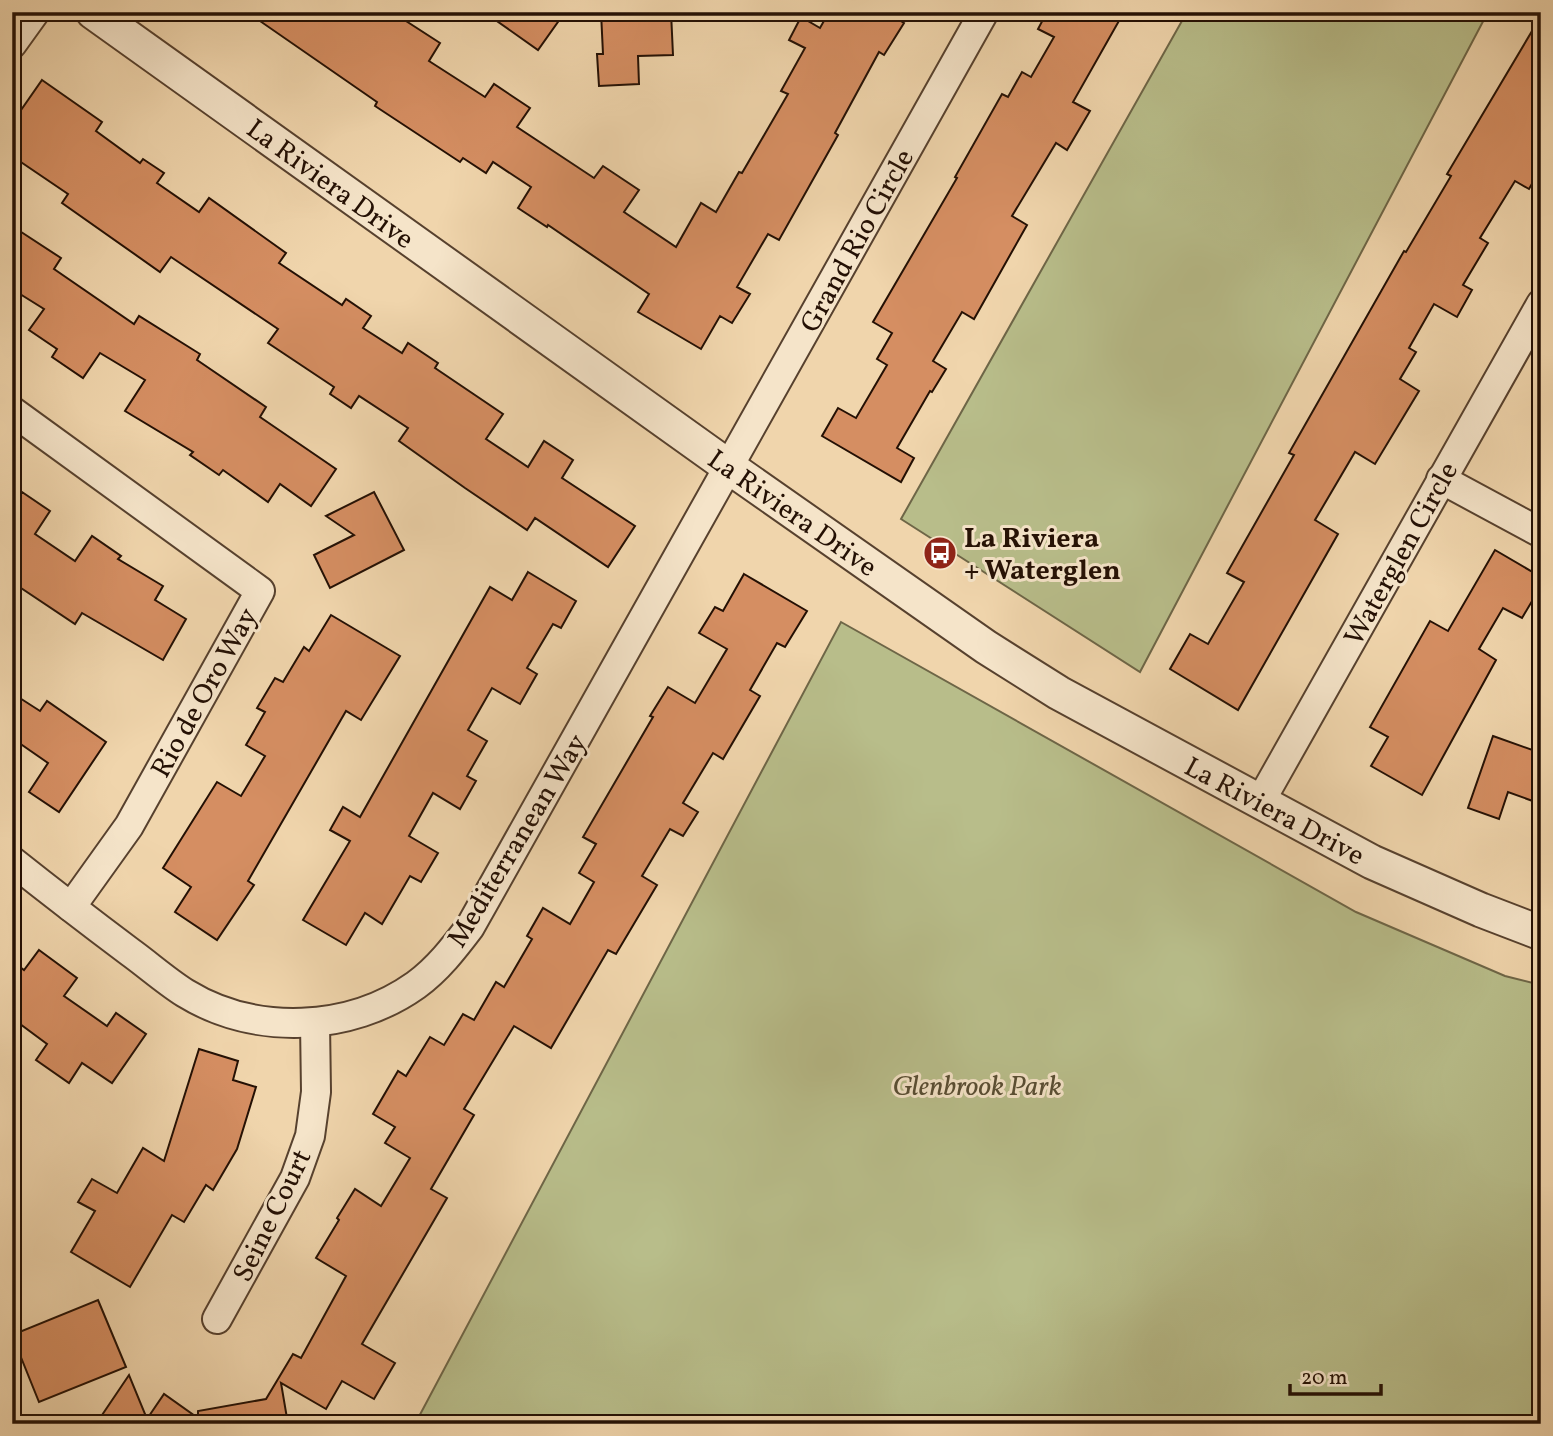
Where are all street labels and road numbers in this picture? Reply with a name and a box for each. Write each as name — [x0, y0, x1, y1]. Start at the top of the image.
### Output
street label: La Riviera Drive — [238, 111, 421, 259]
street label: Grand Rio Circle — [792, 142, 925, 340]
street label: La Riviera Drive — [699, 441, 884, 587]
street label: Waterglen Circle — [1336, 455, 1469, 653]
street label: Rio de Oro Way — [142, 601, 268, 785]
street label: Mediterranean Way — [439, 727, 597, 955]
street label: La Riviera Drive — [1177, 748, 1371, 876]
street label: Seine Court — [224, 1143, 322, 1289]

